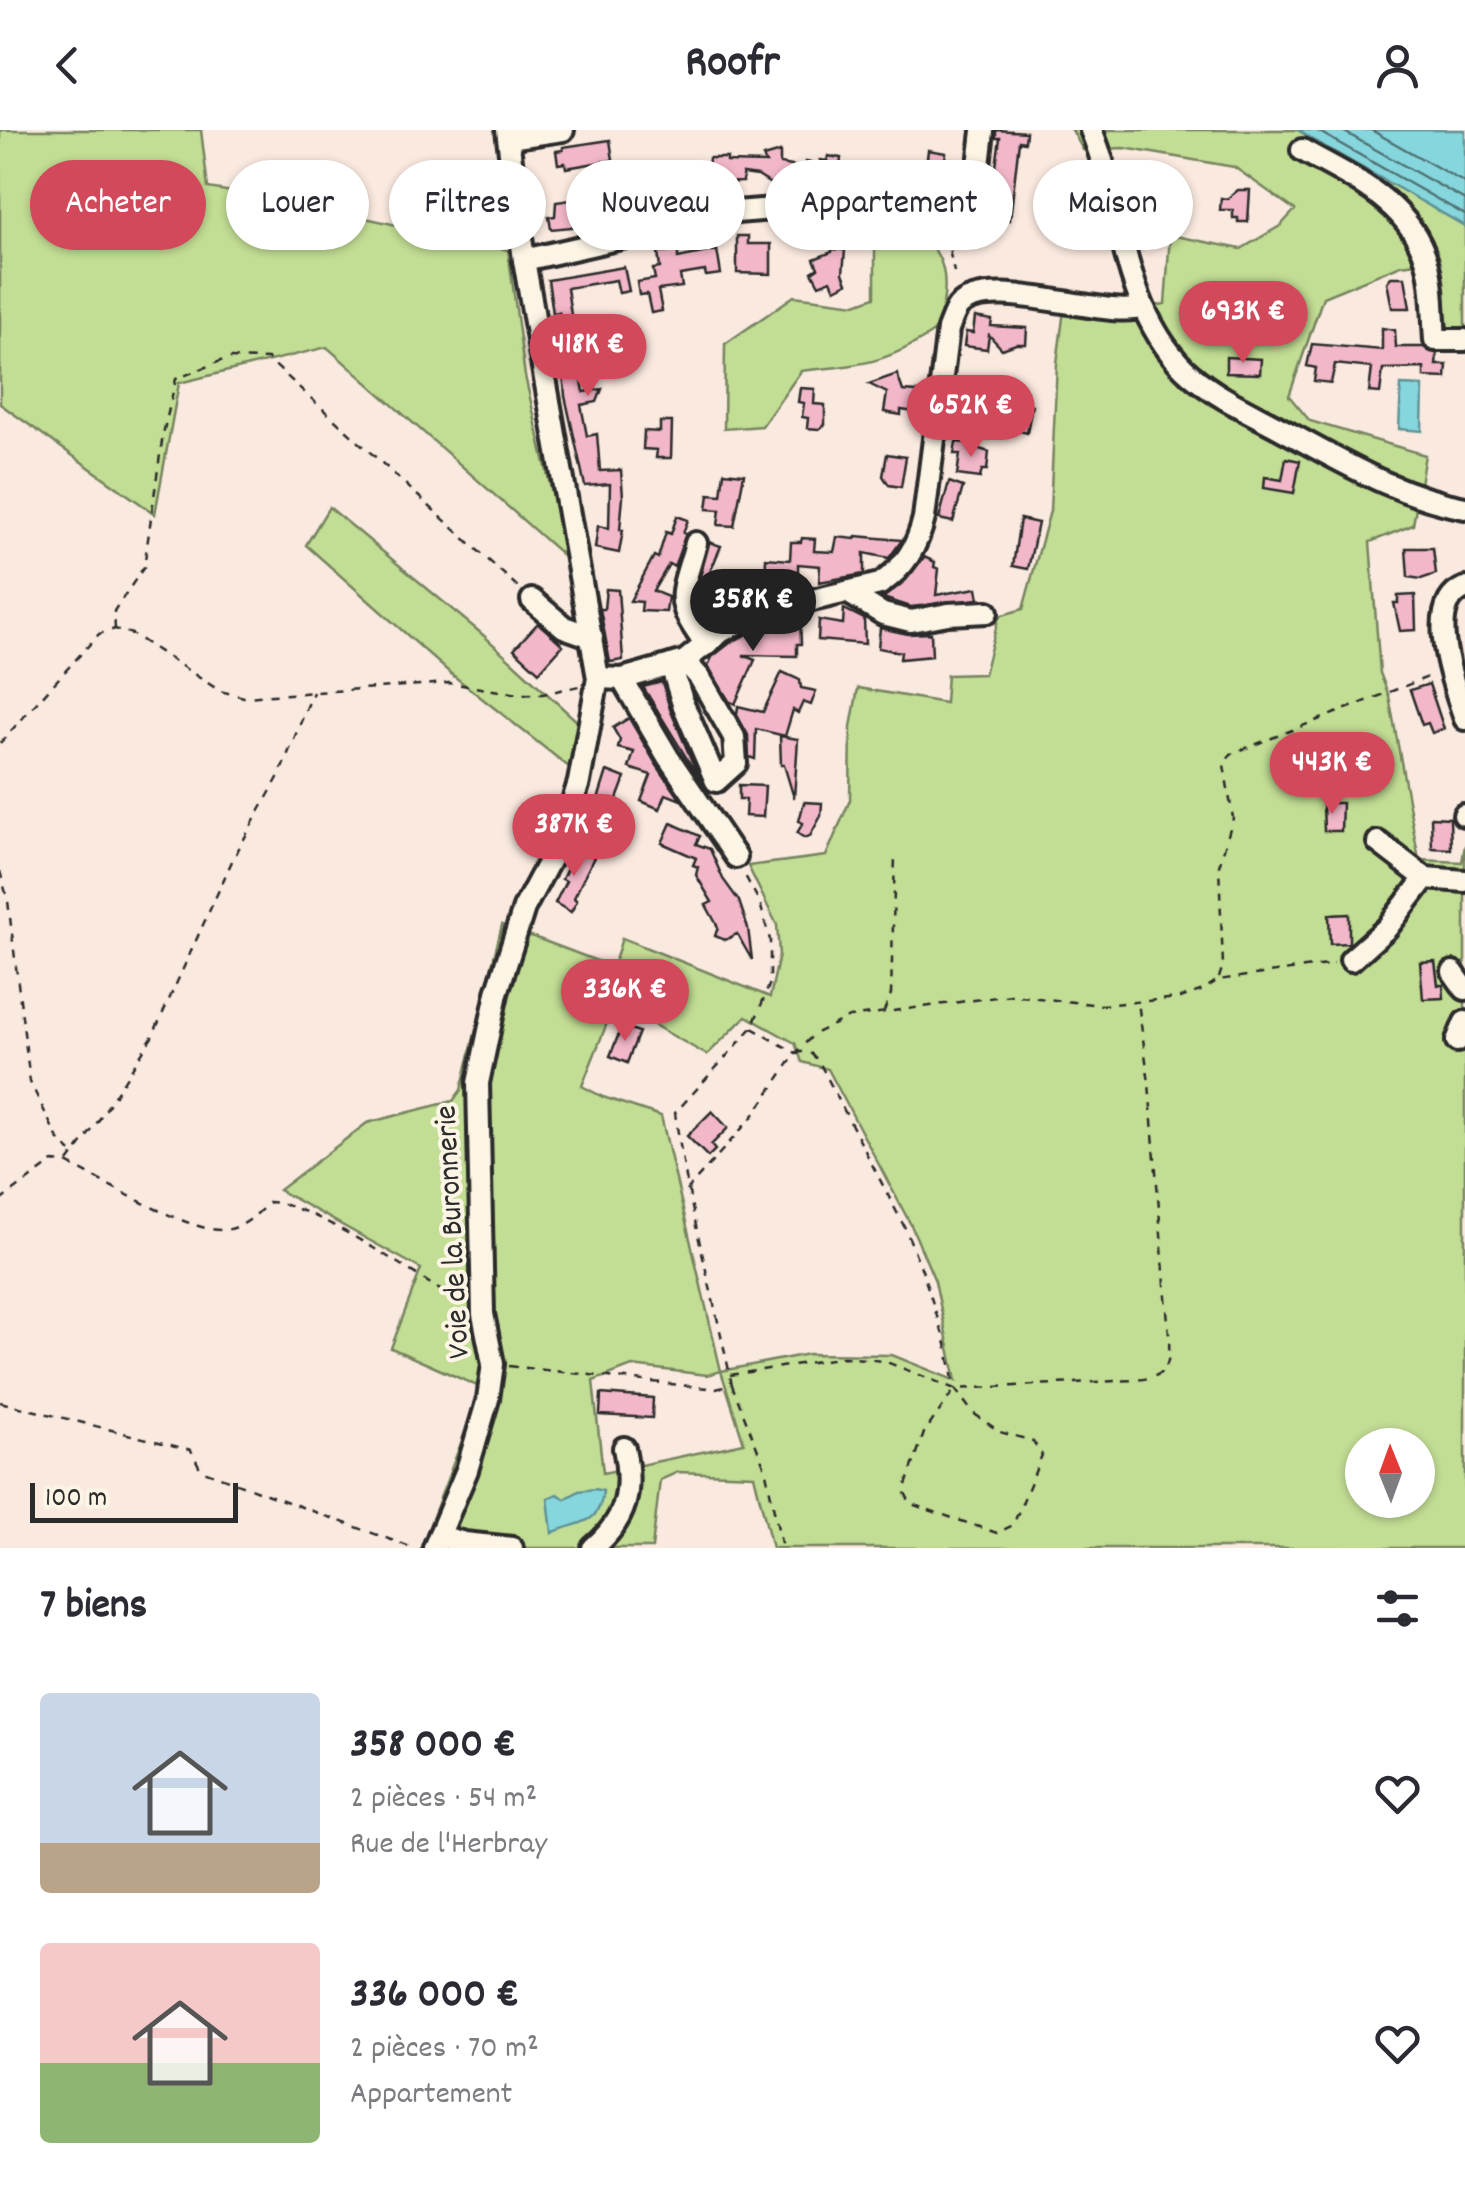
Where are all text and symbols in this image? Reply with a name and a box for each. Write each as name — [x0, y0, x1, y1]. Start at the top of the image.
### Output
text: Roofr — [685, 33, 780, 97]
icon: back — [40, 38, 95, 93]
icon: person — [1370, 38, 1425, 93]
chip: Acheter — [30, 160, 206, 250]
chip: Louer — [226, 160, 369, 250]
chip: Filtres — [389, 160, 546, 250]
chip: Nouveau — [566, 160, 745, 250]
chip: Appartement — [765, 160, 1013, 250]
chip: Maison — [1033, 160, 1193, 250]
pin: 693K € — [1162, 281, 1324, 366]
text: 693K € — [1201, 290, 1285, 336]
pin: 418K € — [507, 314, 669, 399]
text: 418K € — [551, 323, 625, 369]
pin: 652K € — [890, 375, 1052, 460]
text: 652K € — [929, 384, 1013, 430]
pin: 358K € — [672, 569, 834, 654]
text: 358K € — [712, 578, 794, 624]
pin: 443K € — [1251, 732, 1413, 817]
text: 443K € — [1292, 741, 1372, 787]
pin: 387K € — [493, 794, 655, 879]
text: 387K € — [534, 803, 614, 849]
pin: 336K € — [544, 959, 706, 1044]
text: 336K € — [583, 968, 667, 1014]
street label: Voie de la Buronnerie — [425, 1104, 485, 1360]
north arrow — [1345, 1428, 1435, 1518]
map controls — [1345, 1428, 1435, 1518]
scale bar — [30, 1478, 238, 1522]
text: 100 m — [45, 1480, 107, 1520]
text: 7 biens — [40, 1578, 147, 1638]
icon: filters — [1370, 1581, 1425, 1636]
text: 358 000 € — [350, 1717, 516, 1777]
icon: home — [120, 1733, 240, 1853]
icon: heart — [1370, 1766, 1425, 1821]
text: 2 pièces · 54 m² — [350, 1777, 537, 1823]
text: Rue de l'Herbray — [350, 1823, 547, 1869]
text: 336 000 € — [350, 1967, 519, 2027]
icon: home — [120, 1983, 240, 2103]
icon: heart — [1370, 2016, 1425, 2071]
text: 2 pièces · 70 m² — [350, 2027, 539, 2073]
text: Appartement — [350, 2073, 512, 2119]

